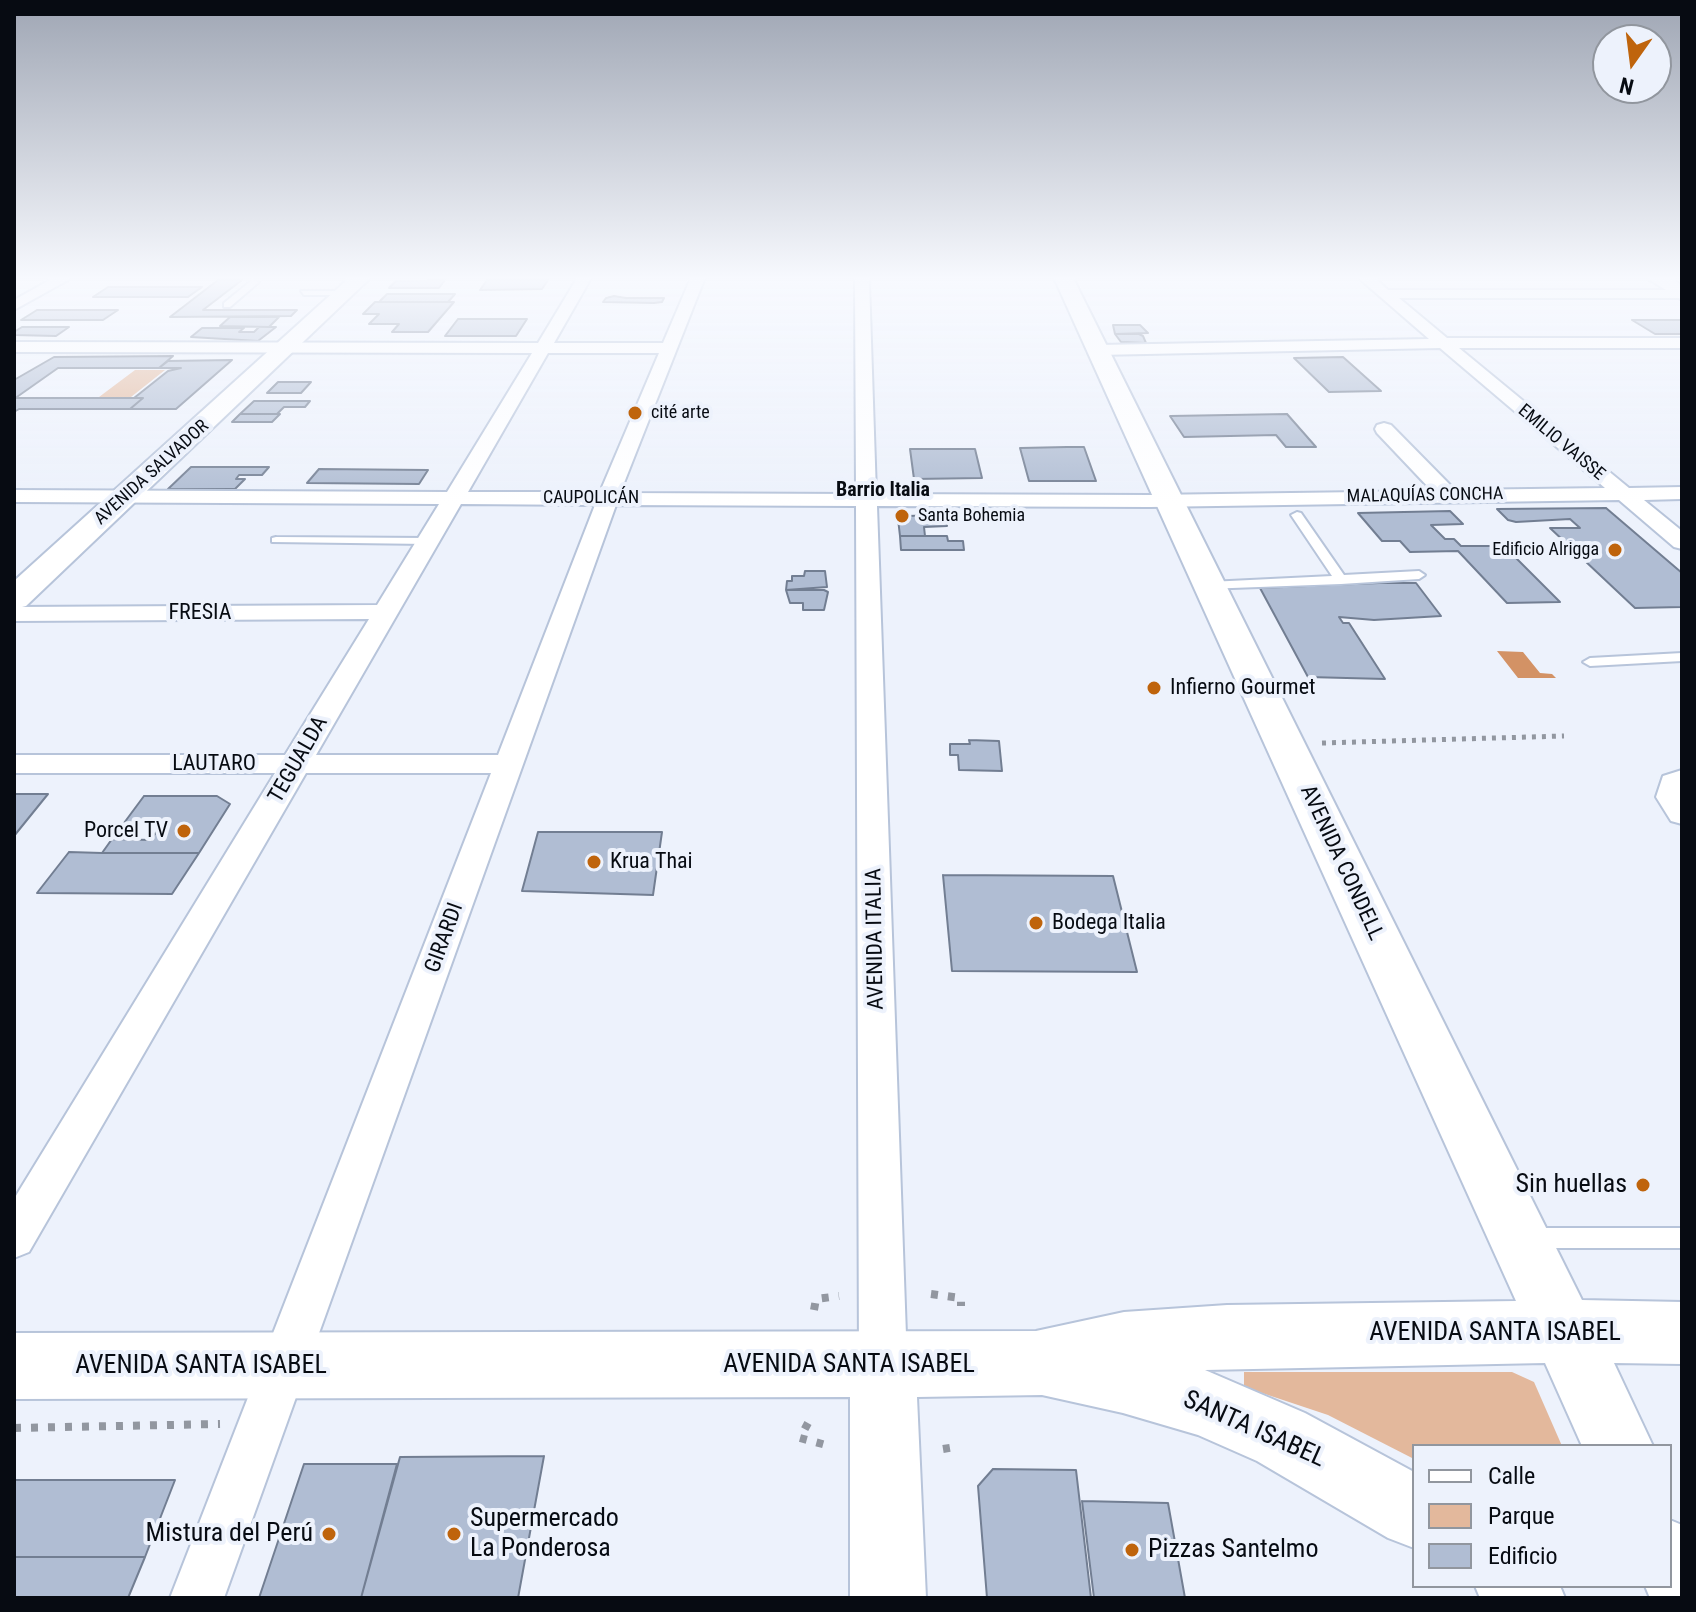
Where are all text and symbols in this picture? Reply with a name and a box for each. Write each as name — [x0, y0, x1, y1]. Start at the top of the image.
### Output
north arrow — [1592, 24, 1672, 104]
text: N — [1617, 72, 1636, 100]
street label: EMILIO VAISSE — [1513, 400, 1609, 486]
place label: cité arte — [651, 402, 710, 424]
marker: cité arte — [626, 404, 644, 422]
street label: AVENIDA SALVADOR — [90, 416, 214, 530]
district label: Barrio Italia — [836, 479, 930, 503]
street label: MALAQUÍAS CONCHA — [1346, 484, 1504, 508]
street label: CAUPOLICÁN — [543, 487, 639, 509]
place label: Santa Bohemia — [918, 505, 1025, 527]
marker: Santa Bohemia — [893, 507, 911, 525]
place label: Edificio Alrigga — [1492, 539, 1599, 561]
marker: Edificio Alrigga — [1606, 541, 1624, 559]
street label: FRESIA — [169, 600, 231, 626]
place label: Infierno Gourmet — [1170, 675, 1315, 701]
marker: Infierno Gourmet — [1145, 679, 1163, 697]
street label: TEGUALDA — [264, 712, 334, 808]
street label: LAUTARO — [172, 751, 256, 777]
street label: AVENIDA CONDELL — [1294, 781, 1388, 945]
place label: Porcel TV — [84, 818, 168, 844]
marker: Porcel TV — [175, 822, 193, 840]
place label: Krua Thai — [610, 849, 693, 875]
marker: Krua Thai — [585, 853, 603, 871]
street label: AVENIDA ITALIA — [862, 868, 890, 1010]
street label: GIRARDI — [420, 899, 470, 977]
place label: Bodega Italia — [1052, 910, 1166, 936]
marker: Bodega Italia — [1027, 914, 1045, 932]
place label: Sin huellas — [1515, 1169, 1627, 1201]
marker: Sin huellas — [1634, 1176, 1652, 1194]
street label: AVENIDA SANTA ISABEL — [1369, 1317, 1621, 1349]
street label: AVENIDA SANTA ISABEL — [723, 1349, 975, 1381]
street label: AVENIDA SANTA ISABEL — [75, 1350, 327, 1382]
street label: SANTA ISABEL — [1178, 1385, 1330, 1475]
legend — [1412, 1444, 1672, 1588]
text: Calle — [1488, 1462, 1535, 1490]
text: Parque — [1488, 1502, 1555, 1530]
place label: Supermercado La Ponderosa — [470, 1503, 619, 1564]
place label: Mistura del Perú — [145, 1518, 313, 1550]
marker: Mistura del Perú — [320, 1525, 338, 1543]
marker: Supermercado La Ponderosa — [445, 1525, 463, 1543]
place label: Pizzas Santelmo — [1148, 1534, 1318, 1566]
marker: Pizzas Santelmo — [1123, 1541, 1141, 1559]
text: Edificio — [1488, 1542, 1558, 1570]

